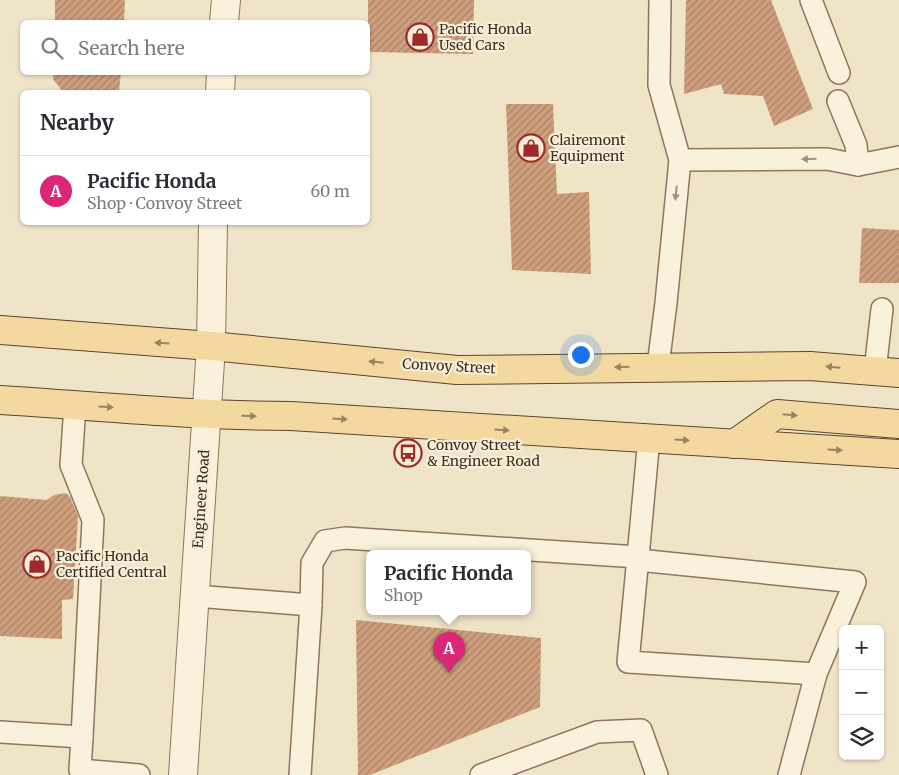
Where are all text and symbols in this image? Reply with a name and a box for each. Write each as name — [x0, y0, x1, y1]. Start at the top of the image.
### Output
search box — [20, 20, 370, 75]
place label: Pacific Honda Used Cars — [439, 20, 532, 54]
shop icon: Pacific Honda Used Cars — [405, 22, 435, 52]
icon: search — [38, 34, 66, 62]
text: Search here — [78, 36, 185, 60]
text: Nearby — [40, 109, 114, 136]
place label: Clairemont Equipment — [550, 131, 626, 165]
shop icon: Clairemont Equipment — [516, 133, 546, 163]
one-way arrow — [801, 155, 817, 163]
text: Pacific Honda — [87, 169, 216, 193]
text: A — [50, 181, 62, 201]
text: 60 m — [310, 181, 350, 201]
one-way arrow — [672, 185, 680, 201]
text: Shop · Convoy Street — [87, 193, 242, 213]
one-way arrow — [154, 339, 170, 347]
your location — [568, 342, 594, 368]
street label: Convoy Street — [402, 355, 497, 377]
one-way arrow — [368, 358, 384, 366]
one-way arrow — [614, 363, 630, 371]
one-way arrow — [825, 363, 841, 371]
one-way arrow — [99, 403, 115, 411]
one-way arrow — [241, 412, 257, 420]
one-way arrow — [783, 412, 799, 420]
one-way arrow — [332, 416, 348, 424]
one-way arrow — [494, 426, 510, 434]
place label: Convoy Street & Engineer Road — [427, 436, 540, 470]
one-way arrow — [674, 437, 690, 445]
bus stop icon: Convoy Street & Engineer Road — [393, 438, 423, 468]
one-way arrow — [827, 446, 843, 454]
street label: Engineer Road — [189, 448, 213, 549]
place label: Pacific Honda Certified Central — [56, 547, 168, 581]
shop icon: Pacific Honda Certified Central — [22, 549, 52, 579]
popup — [366, 550, 531, 615]
text: Pacific Honda — [384, 561, 513, 585]
text: Shop — [384, 585, 423, 605]
map controls — [839, 625, 884, 760]
button: + — [839, 625, 884, 670]
pin: A — [433, 632, 465, 673]
button: − — [839, 670, 884, 715]
button: layers — [839, 715, 884, 760]

